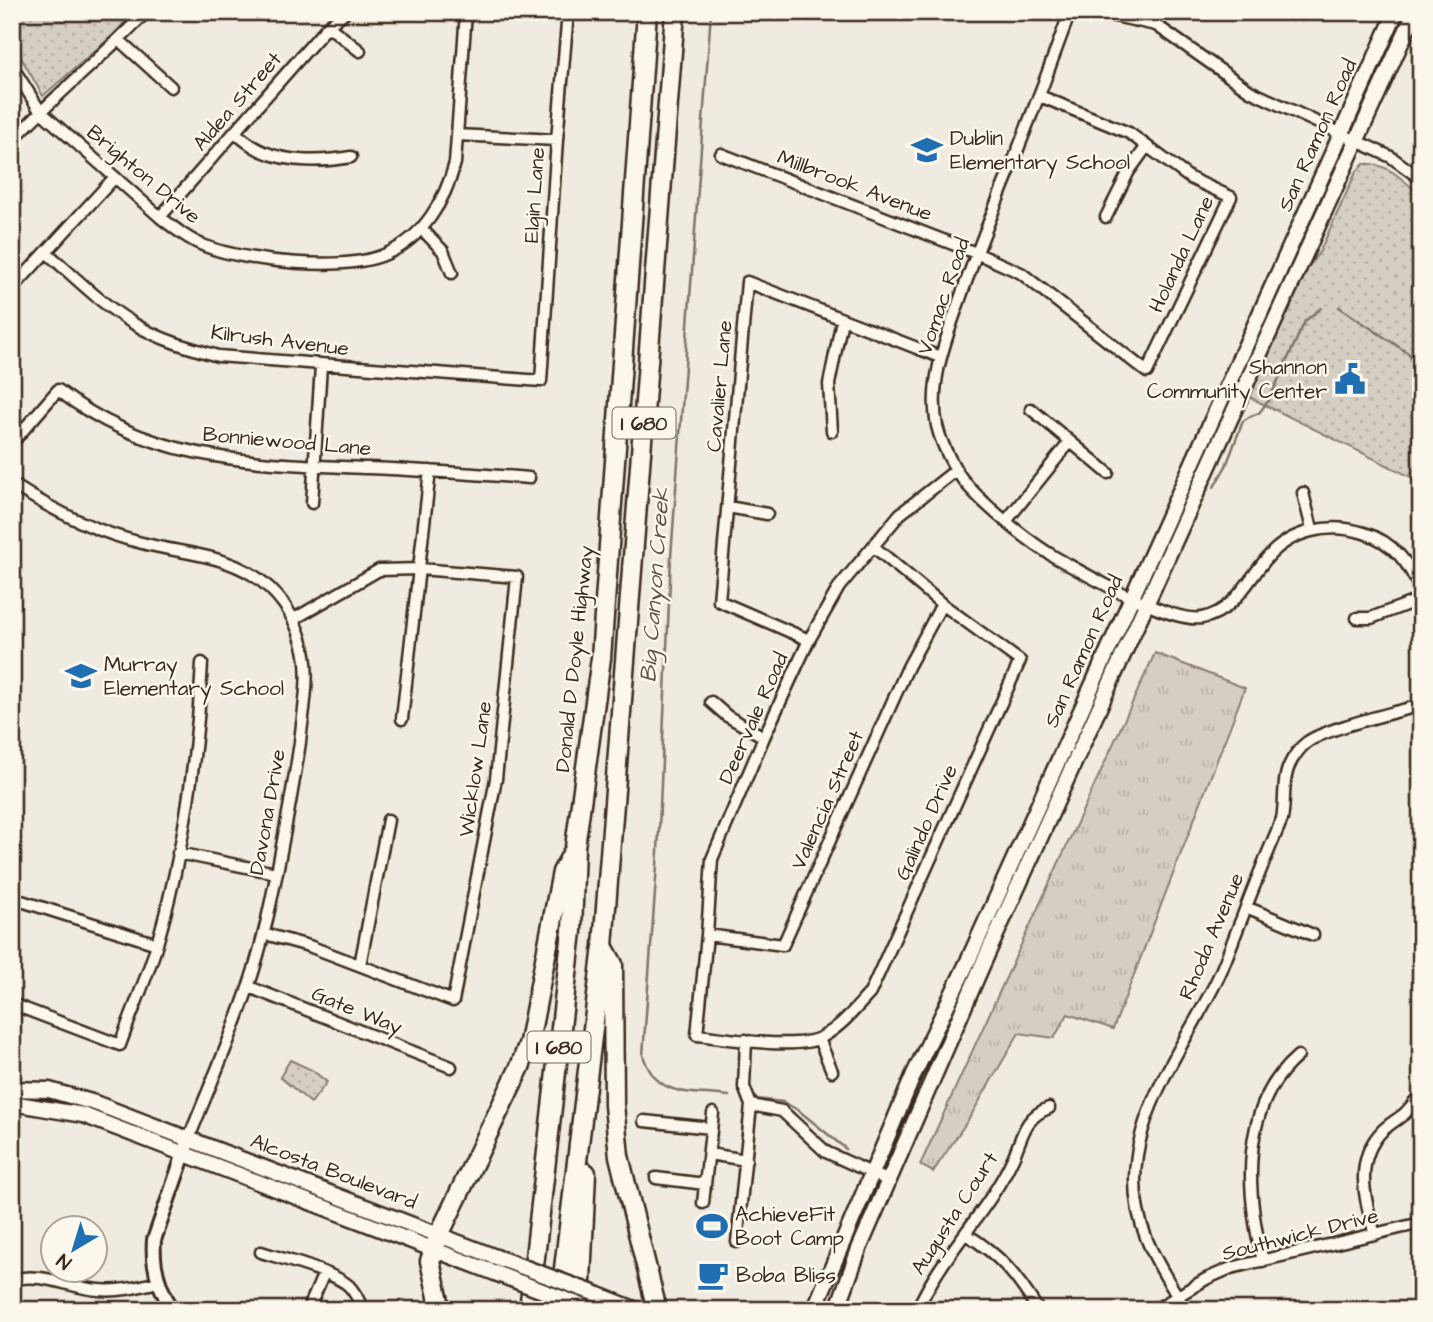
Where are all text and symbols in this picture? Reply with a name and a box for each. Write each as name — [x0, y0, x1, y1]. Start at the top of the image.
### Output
street label: Aldea Street — [186, 45, 289, 157]
street label: San Ramon Road — [1271, 54, 1364, 216]
street label: Brighton Drive — [79, 118, 207, 232]
place label: Dublin Elementary School — [950, 124, 1130, 179]
school or university icon: Dublin Elementary School — [910, 133, 944, 167]
street label: Millbrook Avenue — [773, 143, 936, 228]
street label: Elgin Lane — [517, 146, 554, 244]
street label: Holanda Lane — [1142, 191, 1221, 317]
street label: Vomac Road — [910, 234, 977, 359]
street label: Kilrush Avenue — [209, 318, 351, 363]
street label: Cavalier Lane — [699, 319, 740, 453]
place label: Shannon Community Center — [1147, 353, 1327, 408]
public building icon: Shannon Community Center — [1333, 362, 1367, 396]
road number: I 680 — [612, 408, 676, 438]
street label: Bonniewood Lane — [201, 420, 372, 463]
water label: Big Canyon Creek — [632, 486, 679, 683]
street label: Donald D Doyle Highway — [548, 544, 603, 774]
street label: San Ramon Road — [1037, 570, 1130, 732]
street label: Deervale Road — [712, 648, 795, 788]
place label: Murray Elementary School — [104, 650, 284, 705]
school or university icon: Murray Elementary School — [64, 659, 98, 693]
street label: Wicklow Lane — [452, 699, 499, 839]
street label: Valencia Street — [784, 726, 871, 874]
street label: Davona Drive — [242, 747, 293, 877]
street label: Galindo Drive — [888, 760, 965, 885]
street label: Rhoda Avenue — [1172, 868, 1251, 1004]
street label: Gate Way — [306, 979, 407, 1044]
road number: I 680 — [528, 1032, 590, 1063]
street label: Alcosta Boulevard — [246, 1126, 421, 1217]
street label: Augusta Court — [904, 1146, 1007, 1281]
place label: AchieveFit Boot Camp — [735, 1200, 844, 1254]
street label: Southwick Drive — [1219, 1201, 1381, 1268]
sports icon: AchieveFit Boot Camp — [695, 1209, 729, 1243]
north arrow — [38, 1214, 108, 1284]
text: N — [51, 1247, 77, 1276]
cafe icon: Boba Bliss — [696, 1258, 730, 1292]
place label: Boba Bliss — [736, 1261, 836, 1290]

